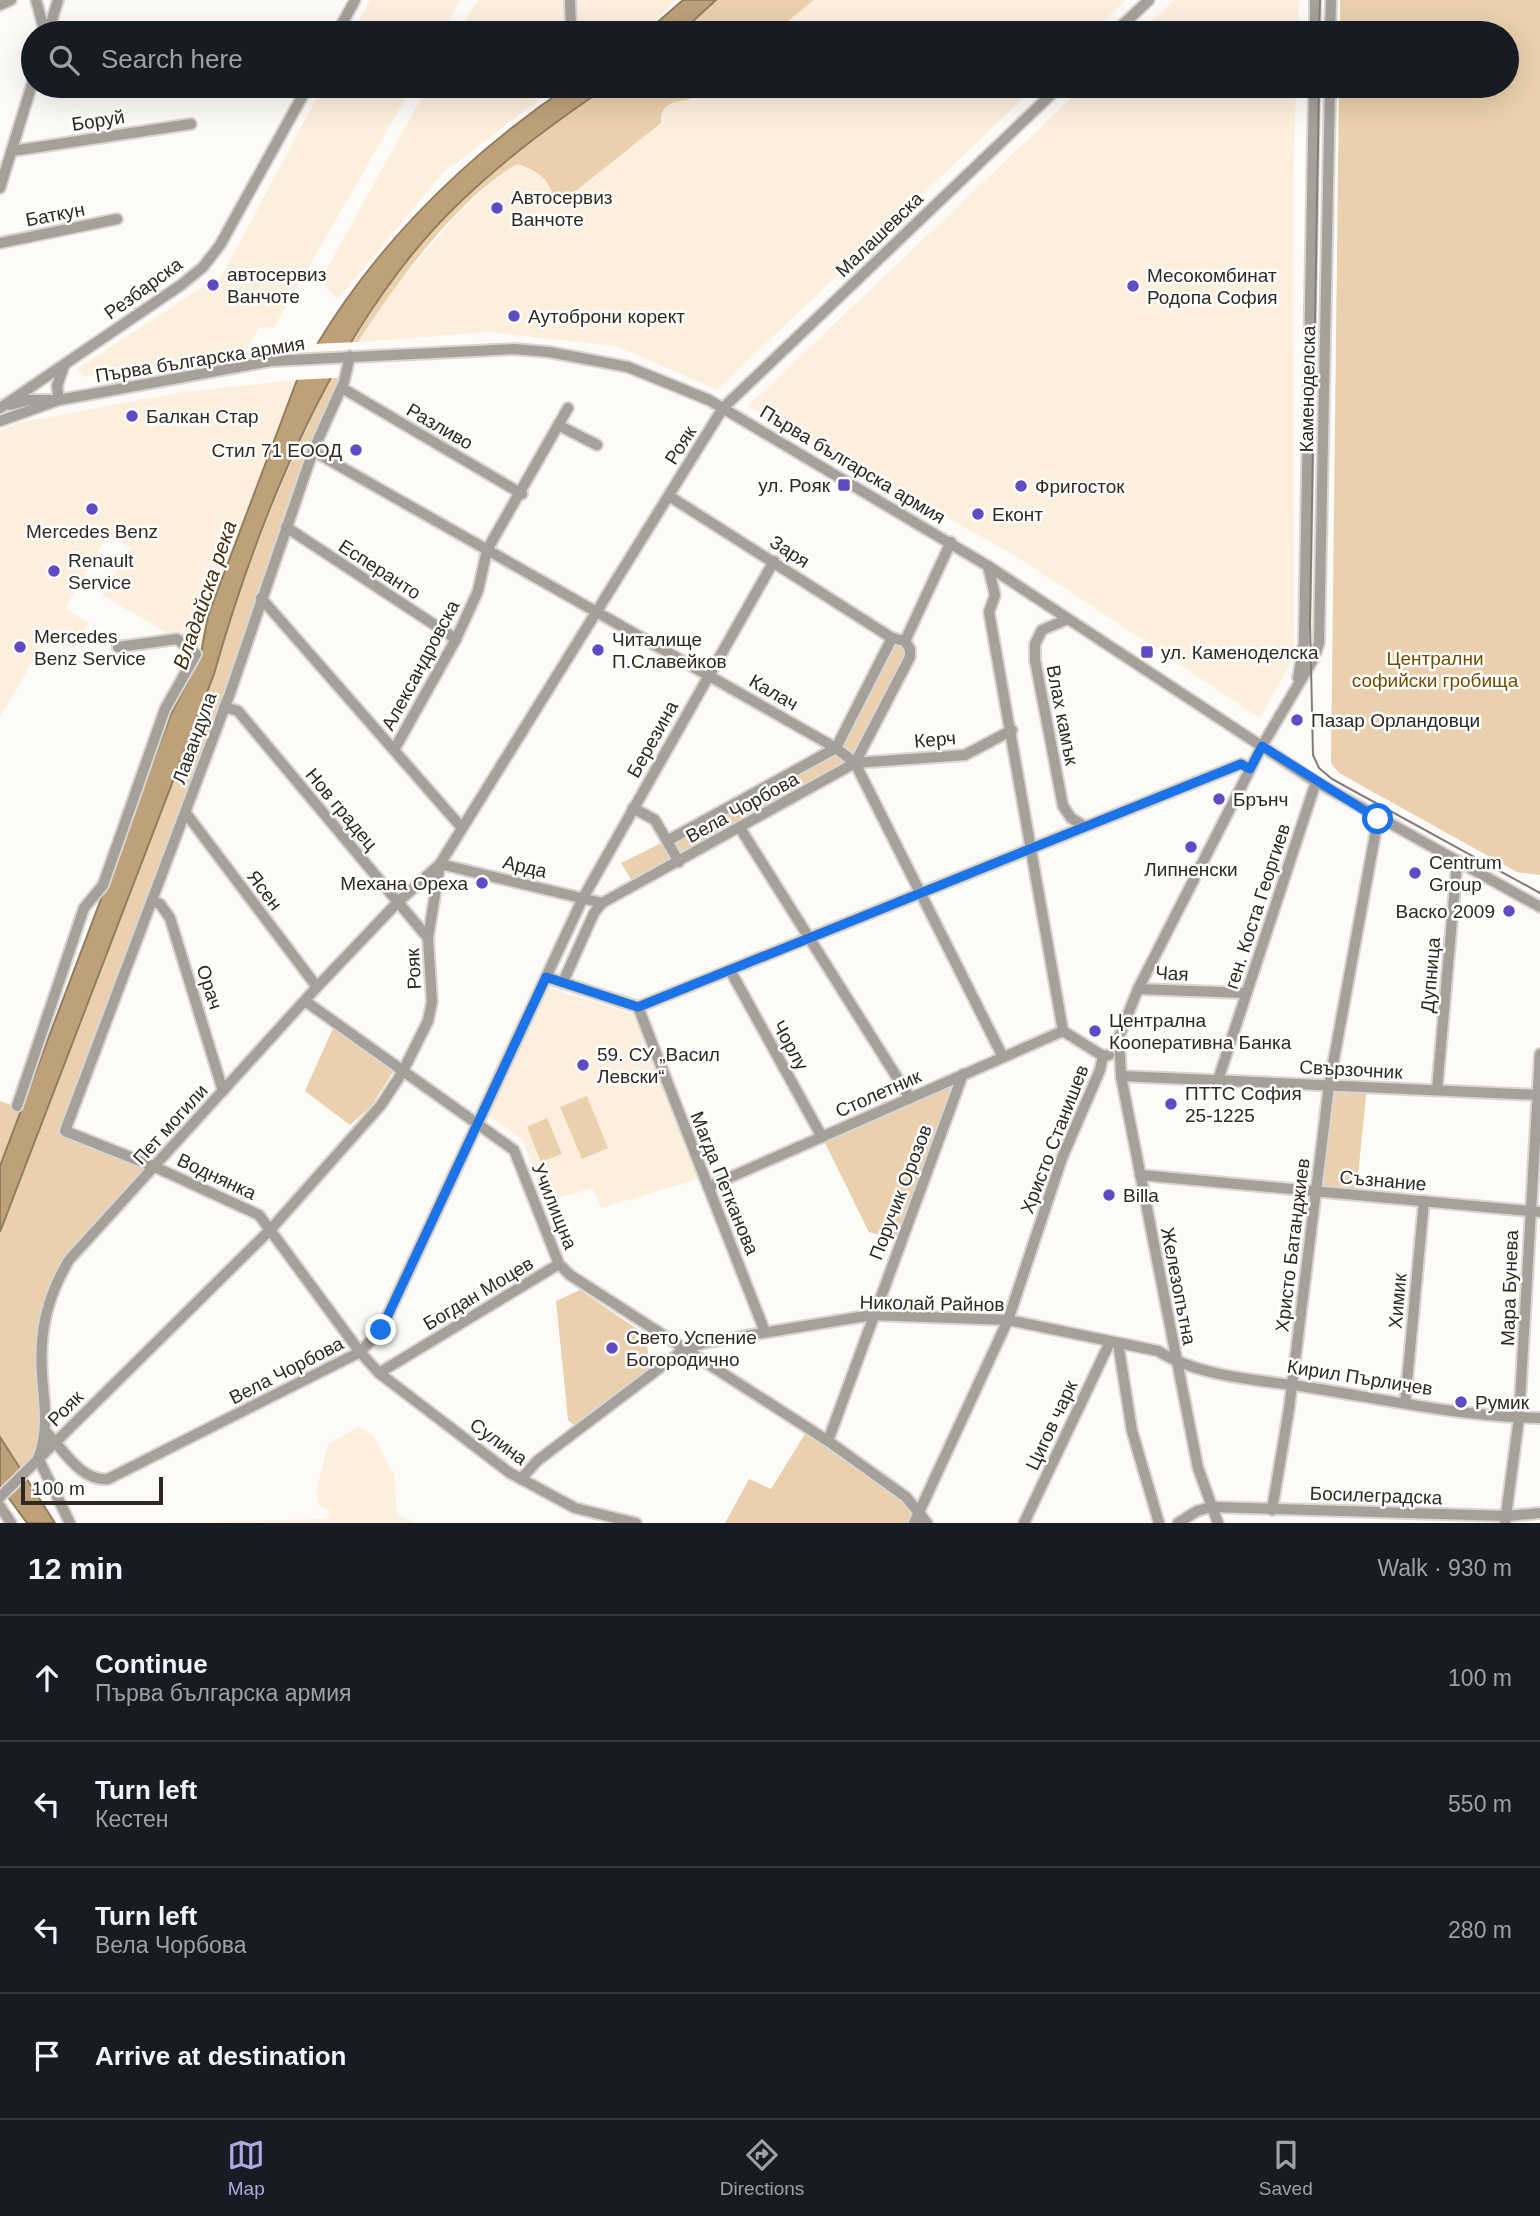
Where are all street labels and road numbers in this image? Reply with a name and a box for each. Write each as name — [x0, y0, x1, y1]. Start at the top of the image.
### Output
street label: Боруй — [70, 106, 126, 135]
street label: Малашевска — [832, 187, 928, 281]
street label: Баткун — [24, 198, 86, 231]
street label: Резбарска — [100, 253, 187, 324]
street label: Каменоделска — [1296, 325, 1319, 453]
street label: Първа българска армия — [94, 333, 306, 386]
street label: Разливо — [403, 399, 477, 454]
street label: Първа българска армия — [757, 401, 949, 528]
street label: Рояк — [661, 422, 701, 468]
street label: Заря — [766, 531, 813, 572]
street label: Есперанто — [335, 535, 425, 604]
street label: Александровска — [377, 596, 464, 734]
street label: Влах камък — [1043, 663, 1083, 768]
street label: Калач — [746, 670, 802, 715]
street label: Лавандула — [168, 689, 221, 787]
street label: Березина — [623, 697, 682, 781]
street label: Керч — [913, 727, 957, 752]
street label: Нов градец — [301, 764, 382, 855]
street label: Вела Чорбова — [682, 768, 802, 847]
street label: ген. Коста Георгиев — [1221, 821, 1294, 991]
street label: Арда — [501, 851, 549, 882]
street label: Ясен — [243, 866, 286, 914]
street label: Дупница — [1417, 936, 1444, 1014]
street label: Рояк — [402, 947, 425, 990]
street label: Орач — [193, 962, 227, 1012]
street label: Чая — [1155, 962, 1189, 985]
street label: Чорлу — [768, 1017, 813, 1074]
street label: Свързочник — [1299, 1056, 1404, 1083]
street label: Христо Станишев — [1016, 1062, 1092, 1216]
street label: Столетник — [832, 1065, 925, 1122]
street label: Пет могили — [129, 1080, 212, 1169]
street label: Магда Петканова — [686, 1108, 763, 1258]
street label: Поручик Орозов — [865, 1122, 936, 1263]
street label: Воднянка — [174, 1149, 260, 1204]
street label: Христо Батанджиев — [1271, 1157, 1314, 1333]
street label: Училищна — [528, 1160, 581, 1253]
street label: Съзнание — [1339, 1166, 1427, 1195]
street label: Железопътна — [1157, 1225, 1200, 1347]
street label: Мара Бунева — [1497, 1229, 1522, 1346]
street label: Богдан Моцев — [419, 1252, 537, 1334]
street label: Химик — [1385, 1272, 1410, 1329]
street label: Николай Райнов — [859, 1292, 1005, 1315]
street label: Вела Чорбова — [226, 1332, 347, 1408]
street label: Кирил Пърличев — [1286, 1356, 1434, 1399]
street label: Цигов чарк — [1022, 1376, 1082, 1473]
street label: Рояк — [43, 1386, 88, 1430]
street label: Сулина — [466, 1414, 532, 1469]
street label: Босилеградска — [1309, 1483, 1443, 1508]

